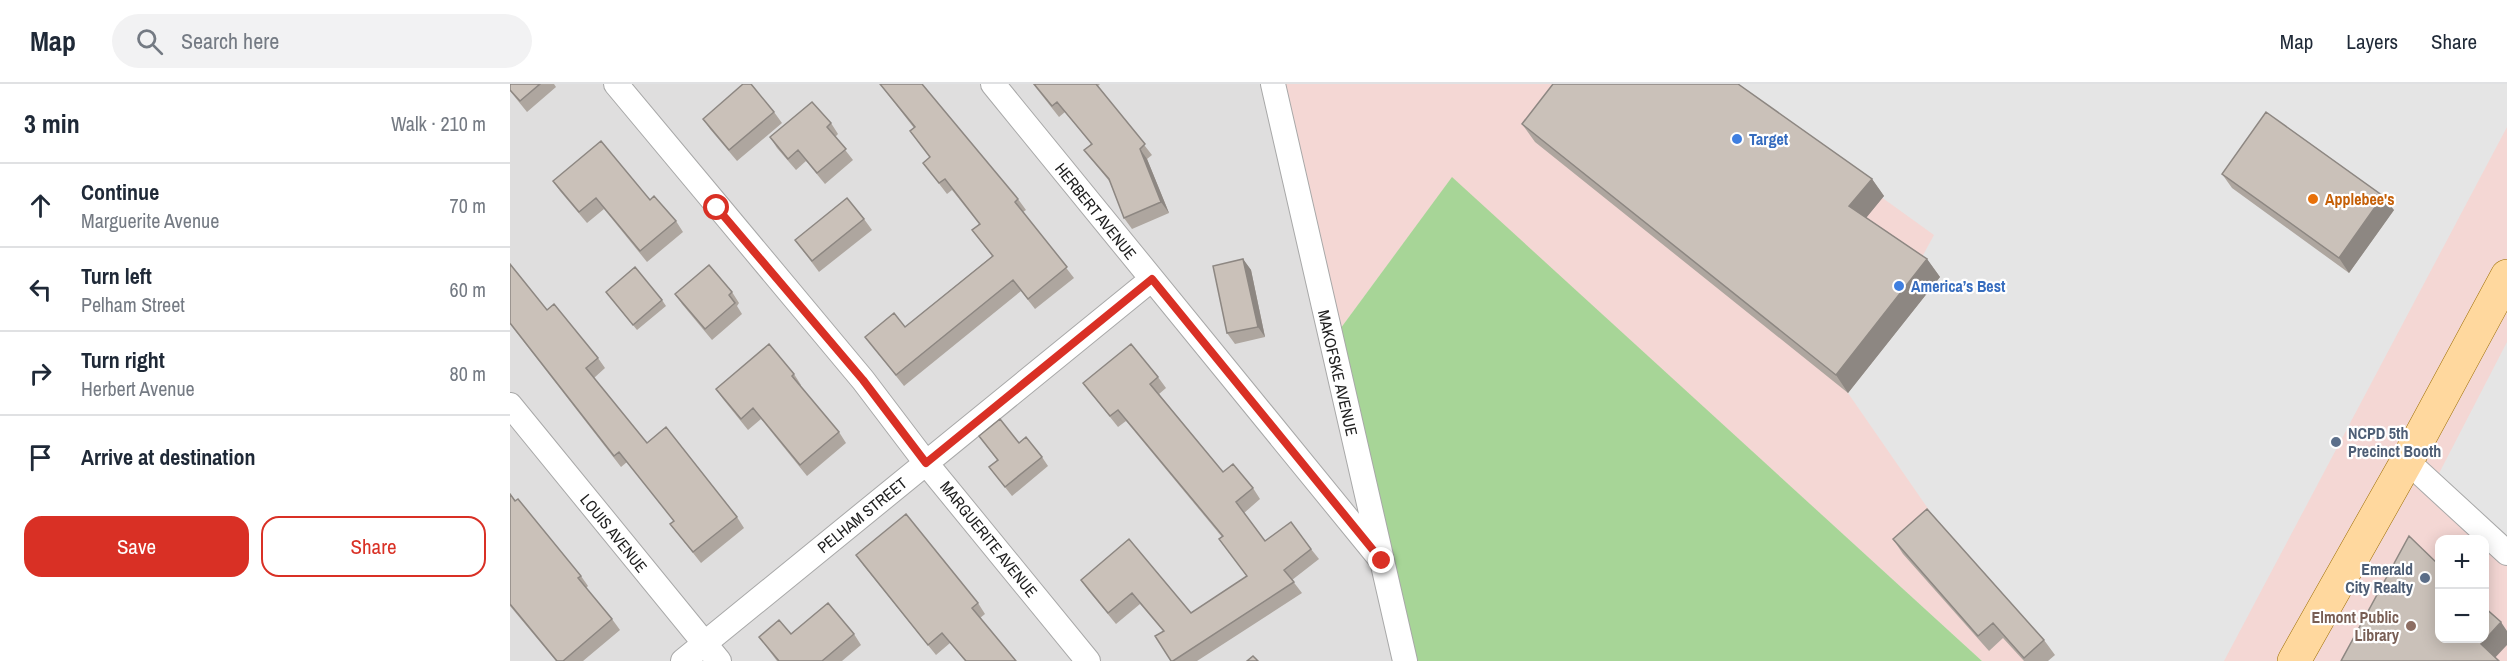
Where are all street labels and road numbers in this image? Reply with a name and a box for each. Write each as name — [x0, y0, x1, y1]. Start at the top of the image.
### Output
street label: HERBERT AVENUE — [1050, 158, 1142, 264]
street label: MAKOFSKE AVENUE — [1313, 308, 1363, 438]
street label: PELHAM STREET — [813, 472, 911, 558]
street label: MARGUERITE AVENUE — [935, 476, 1043, 602]
street label: LOUIS AVENUE — [575, 489, 653, 577]

